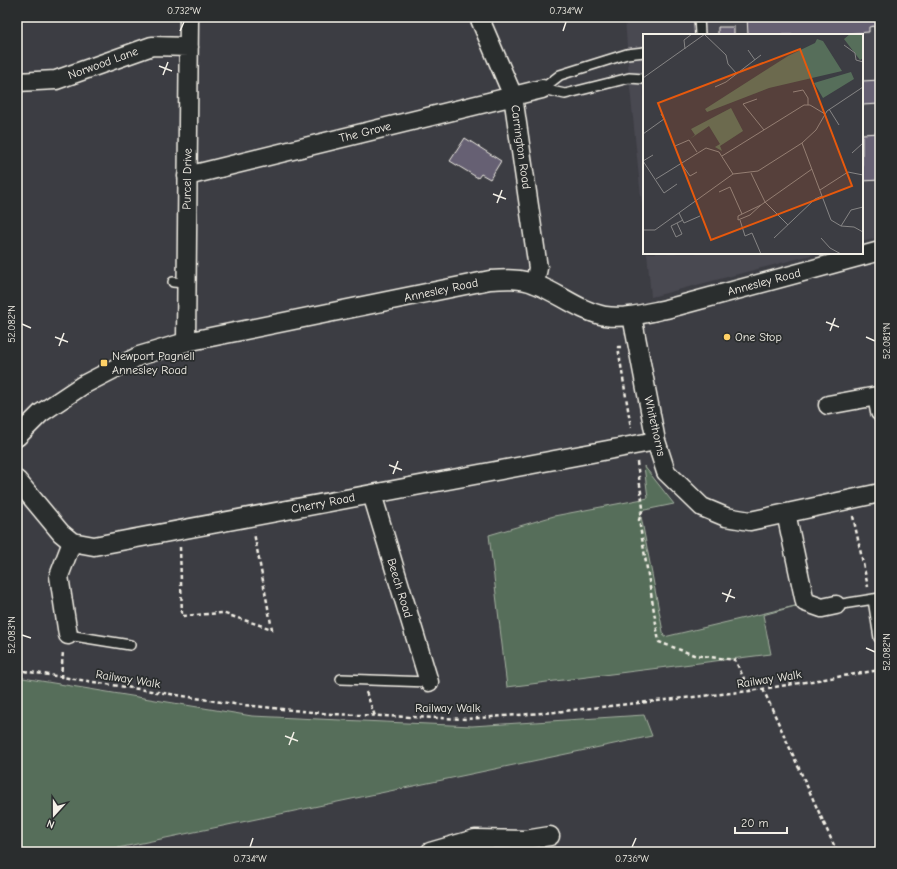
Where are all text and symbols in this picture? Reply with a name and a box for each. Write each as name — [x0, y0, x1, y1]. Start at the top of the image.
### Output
text: 0.732°W — [167, 5, 201, 17]
text: 0.734°W — [549, 5, 583, 17]
inset map — [643, 34, 863, 254]
street label: Norwood Lane — [66, 44, 140, 82]
street label: Carrington Road — [508, 104, 534, 190]
street label: The Grove — [338, 119, 392, 145]
street label: Purcel Drive — [179, 148, 195, 210]
street label: Annesley Road — [726, 266, 802, 298]
street label: Annesley Road — [403, 275, 479, 305]
text: 52.082°N — [6, 305, 18, 343]
text: 52.081°N — [881, 323, 893, 359]
place label: One Stop — [735, 330, 782, 344]
marker: One Stop — [722, 332, 732, 342]
place label: Newport Pagnell Annesley Road — [112, 349, 195, 377]
marker: Newport Pagnell Annesley Road — [99, 358, 109, 368]
street label: Whitethorns — [641, 395, 669, 457]
street label: Cherry Road — [290, 490, 356, 516]
street label: Beech Road — [384, 556, 416, 620]
text: 52.083°N — [6, 616, 18, 654]
text: 52.082°N — [881, 633, 893, 671]
street label: Railway Walk — [95, 667, 162, 691]
street label: Railway Walk — [736, 667, 803, 691]
street label: Railway Walk — [415, 701, 481, 715]
north arrow — [34, 795, 74, 835]
scale bar — [735, 809, 787, 835]
text: 20 m — [741, 816, 769, 830]
text: N — [45, 817, 56, 831]
text: 0.734°W — [233, 853, 267, 865]
text: 0.736°W — [615, 853, 649, 865]

